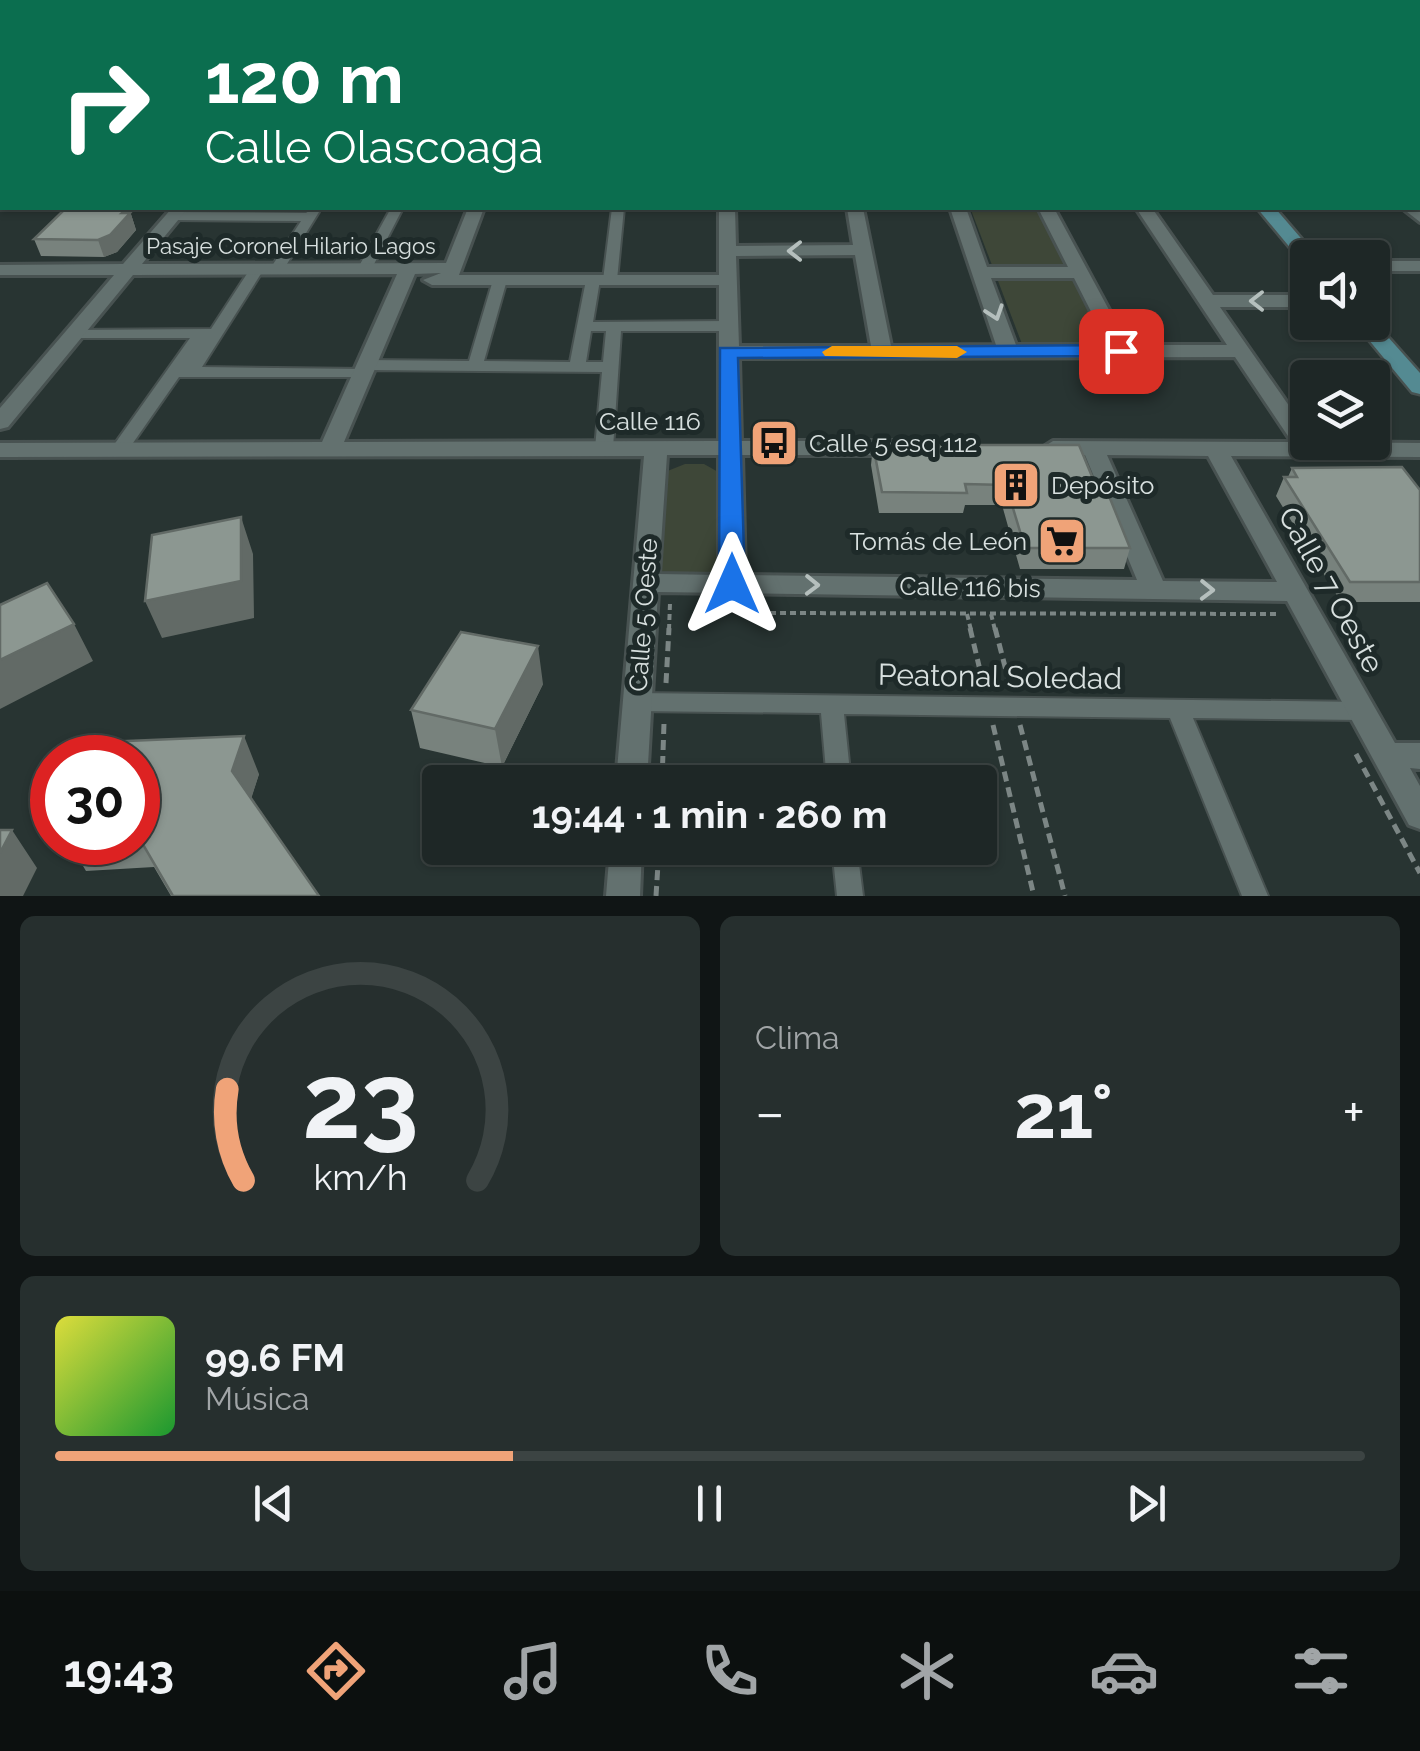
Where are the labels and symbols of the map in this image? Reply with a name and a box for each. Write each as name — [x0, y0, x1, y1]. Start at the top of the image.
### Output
street label: Pasaje Coronel Hilario Lagos — [146, 233, 436, 259]
one-way arrow — [786, 240, 802, 261]
one-way arrow — [1249, 290, 1264, 312]
one-way arrow — [983, 303, 1004, 320]
pin — [1079, 309, 1164, 394]
street label: Calle 116 — [599, 406, 701, 436]
bus stop icon: Calle 5 esq 112 — [748, 417, 800, 469]
place label: Calle 5 esq 112 — [809, 428, 977, 458]
building icon: Depósito — [990, 459, 1042, 511]
place label: Depósito — [1051, 470, 1154, 500]
street label: Calle 7 Oeste — [1271, 501, 1391, 679]
supermarket icon: Tomás de León — [1036, 515, 1088, 567]
place label: Tomás de León — [850, 526, 1027, 556]
position arrow — [680, 532, 784, 636]
street label: Calle 5 Oeste — [623, 537, 663, 693]
street label: Calle 116 bis — [899, 571, 1041, 603]
one-way arrow — [804, 574, 820, 596]
one-way arrow — [1199, 580, 1215, 601]
street label: Peatonal Soledad — [878, 657, 1122, 696]
speed limit sign: 30 — [30, 735, 160, 865]

